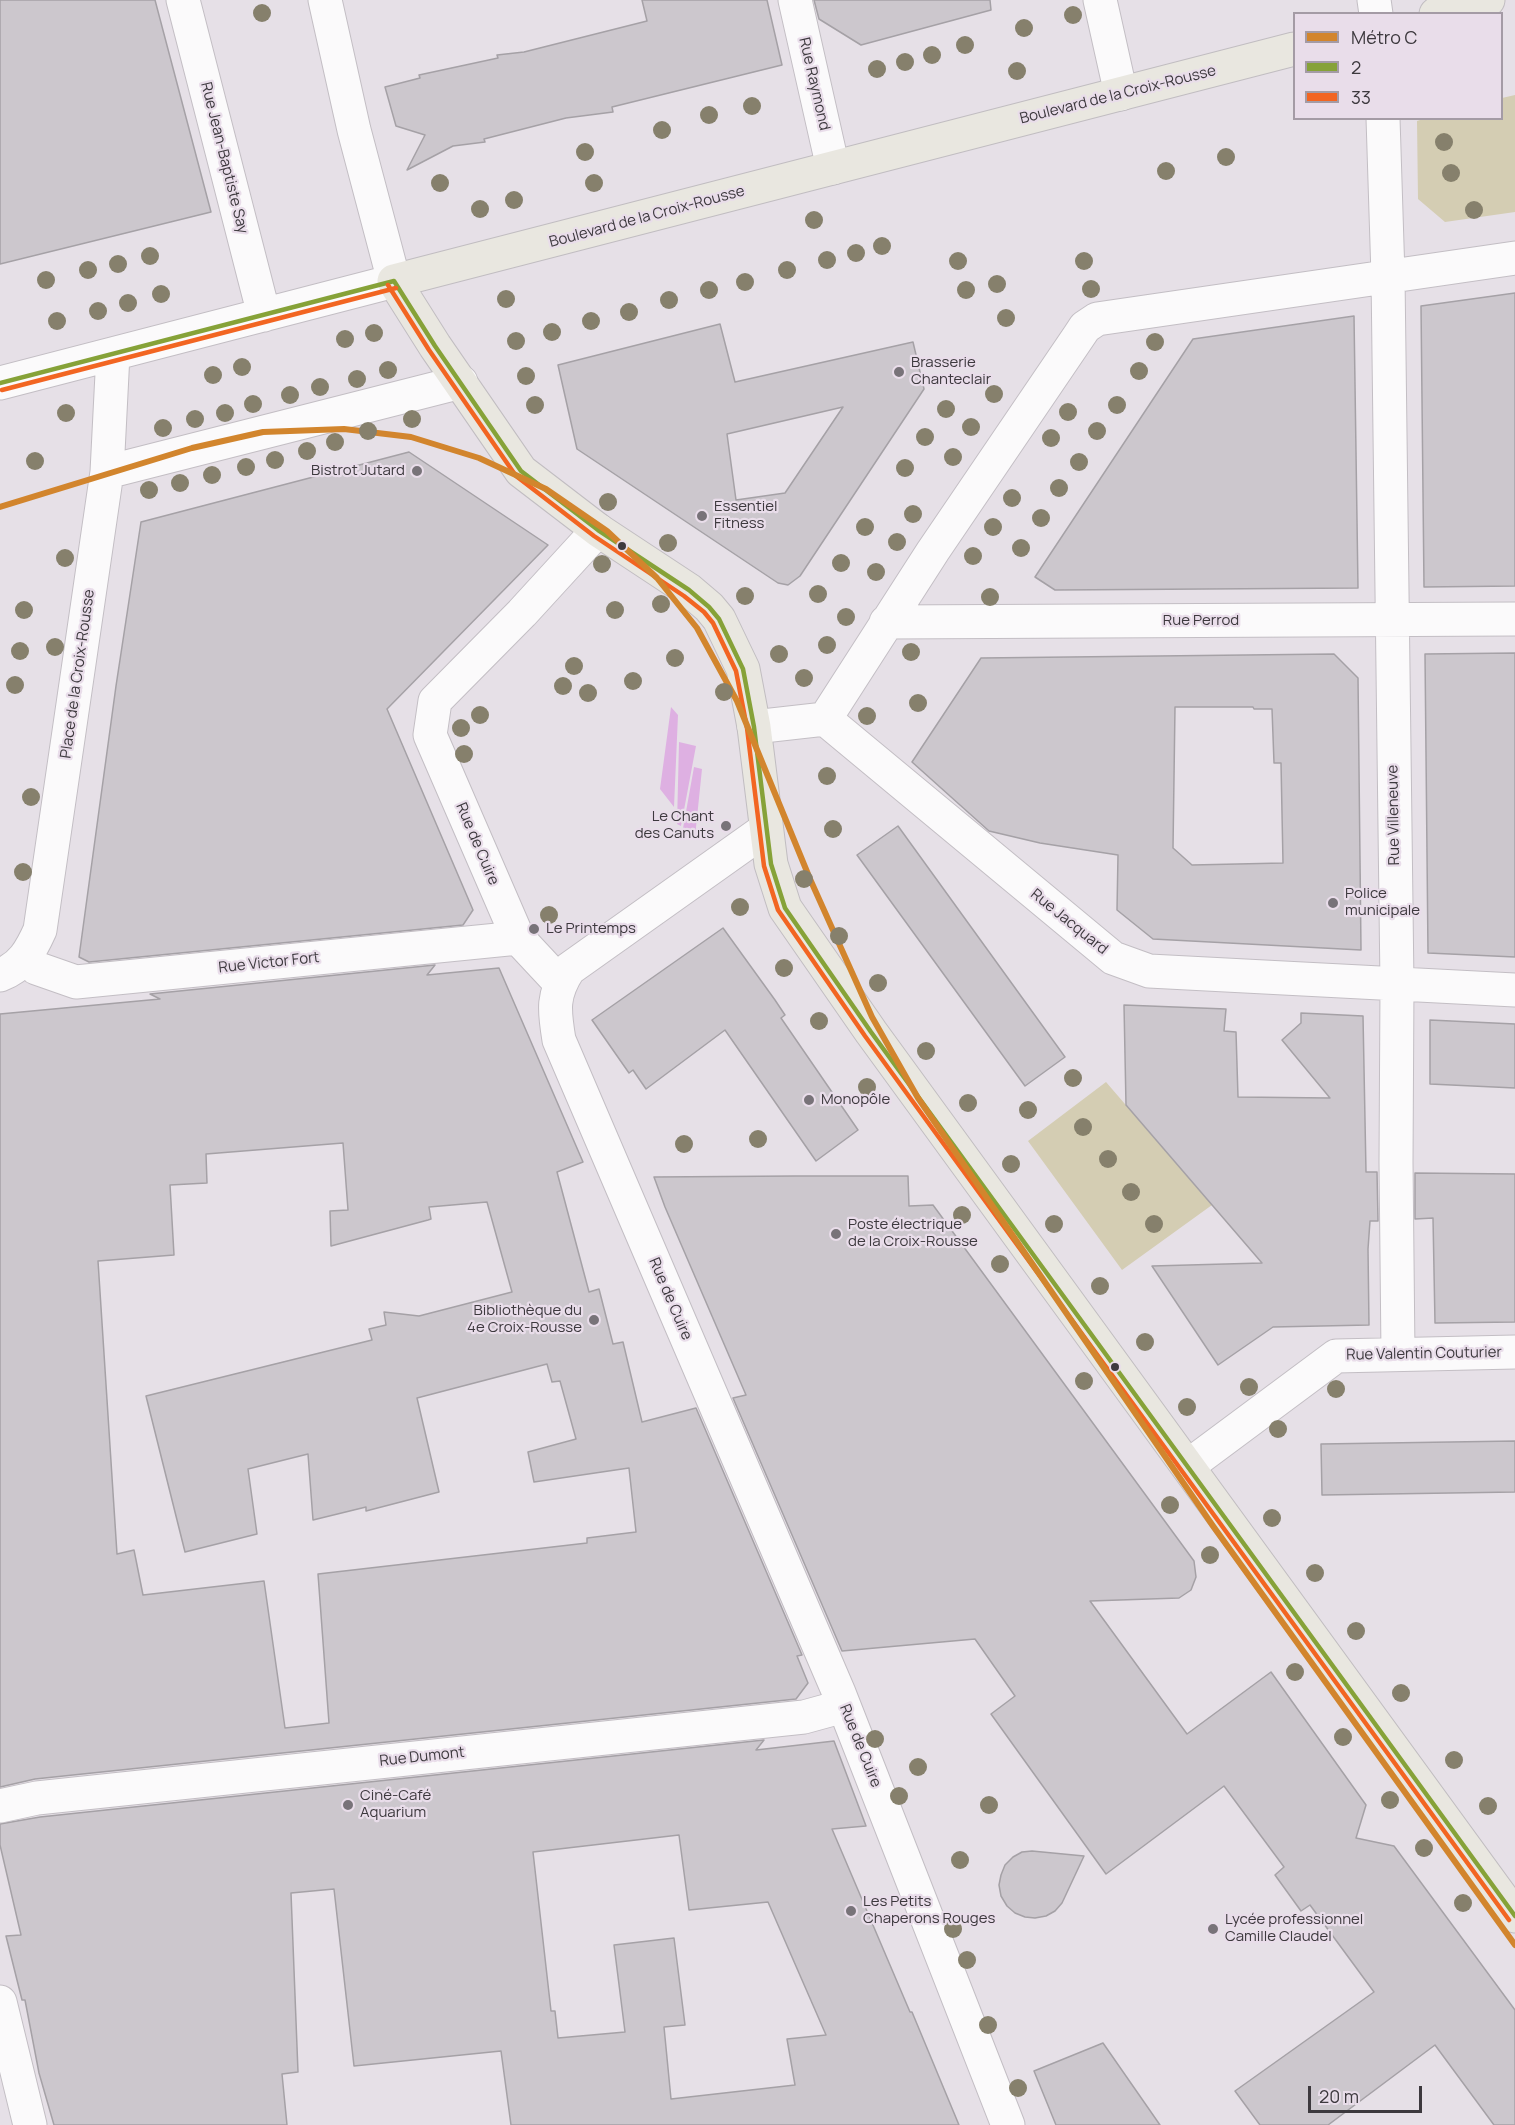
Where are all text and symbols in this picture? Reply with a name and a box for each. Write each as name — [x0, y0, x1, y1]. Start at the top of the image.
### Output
legend — [1293, 12, 1503, 120]
text: Métro C — [1351, 25, 1417, 49]
street label: Rue Raymond — [795, 36, 833, 132]
text: 2 — [1351, 55, 1361, 79]
street label: Boulevard de la Croix-Rousse — [1018, 62, 1218, 128]
street label: Rue Jean-Baptiste Say — [196, 80, 252, 236]
text: 33 — [1351, 85, 1371, 109]
street label: Boulevard de la Croix-Rousse — [547, 182, 747, 252]
place label: Brasserie Chanteclair — [911, 354, 991, 389]
marker: Brasserie Chanteclair — [892, 365, 906, 379]
place label: Bistrot Jutard — [311, 462, 405, 480]
marker: Bistrot Jutard — [410, 464, 424, 478]
place label: Essentiel Fitness — [714, 498, 778, 533]
marker: Essentiel Fitness — [695, 509, 709, 523]
unlabelled marker — [616, 540, 628, 552]
street label: Place de la Croix-Rousse — [57, 588, 99, 760]
street label: Rue Perrod — [1163, 612, 1239, 630]
street label: Rue Villeneuve — [1384, 765, 1404, 865]
street label: Rue de Cuire — [452, 800, 502, 888]
place label: Le Chant des Canuts — [635, 808, 714, 843]
marker: Le Chant des Canuts — [719, 819, 733, 833]
street label: Rue Jacquard — [1027, 885, 1111, 959]
place label: Police municipale — [1345, 885, 1420, 920]
marker: Police municipale — [1326, 896, 1340, 910]
place label: Le Printemps — [546, 920, 636, 938]
marker: Le Printemps — [527, 922, 541, 936]
street label: Rue Victor Fort — [218, 949, 320, 977]
place label: Monopôle — [821, 1091, 890, 1109]
marker: Monopôle — [802, 1093, 816, 1107]
place label: Poste électrique de la Croix-Rousse — [848, 1216, 978, 1251]
marker: Poste électrique de la Croix-Rousse — [829, 1227, 843, 1241]
street label: Rue de Cuire — [645, 1255, 695, 1343]
place label: Bibliothèque du 4e Croix-Rousse — [467, 1302, 582, 1337]
marker: Bibliothèque du 4e Croix-Rousse — [587, 1313, 601, 1327]
street label: Rue Valentin Couturier — [1346, 1344, 1502, 1364]
unlabelled marker — [1109, 1361, 1121, 1373]
street label: Rue de Cuire — [835, 1702, 885, 1790]
street label: Rue Dumont — [379, 1744, 465, 1770]
place label: Ciné-Café Aquarium — [360, 1787, 431, 1822]
marker: Ciné-Café Aquarium — [341, 1798, 355, 1812]
place label: Les Petits Chaperons Rouges — [863, 1893, 995, 1928]
marker: Les Petits Chaperons Rouges — [844, 1904, 858, 1918]
place label: Lycée professionnel Camille Claudel — [1225, 1911, 1363, 1946]
marker: Lycée professionnel Camille Claudel — [1206, 1922, 1220, 1936]
scale bar — [1311, 2074, 1425, 2112]
text: 20 m — [1319, 2084, 1359, 2108]

